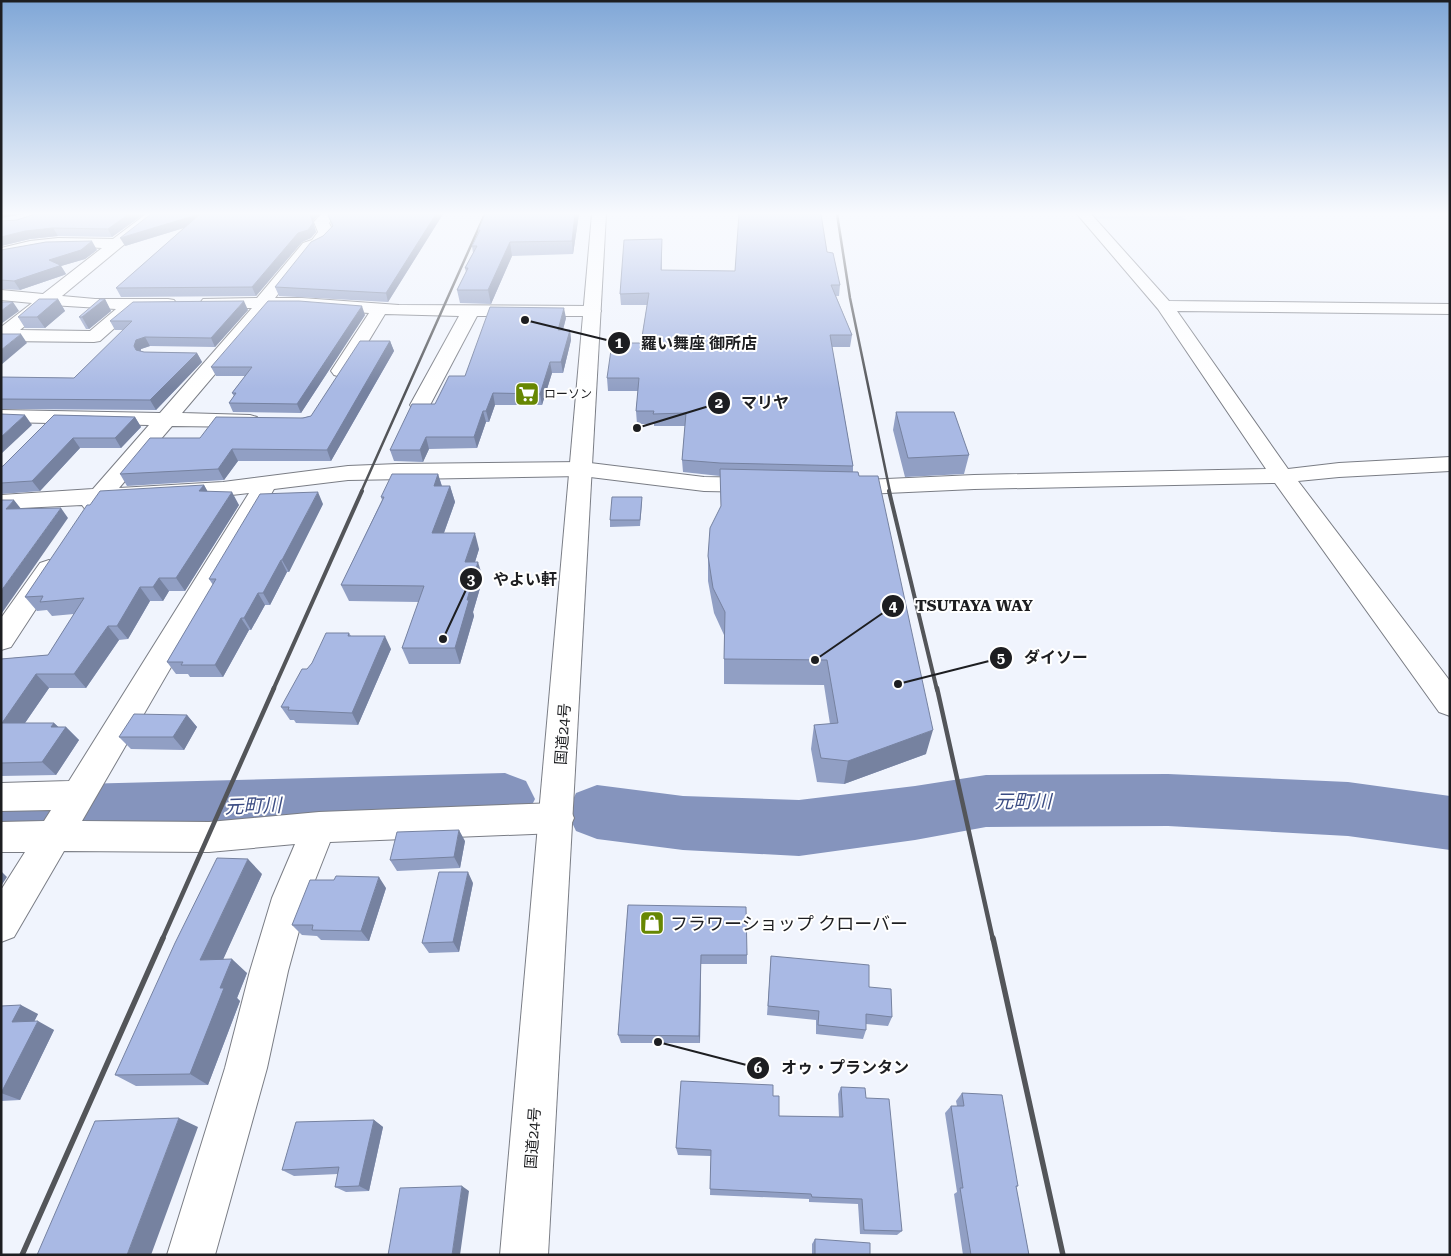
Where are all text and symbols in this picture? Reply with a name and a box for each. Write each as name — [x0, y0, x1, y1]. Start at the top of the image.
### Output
callout: 羅い舞座 御所店 — [606, 328, 767, 359]
text: 1 — [615, 334, 624, 352]
text: 羅い舞座 御所店 — [641, 334, 757, 353]
supermarket icon: ローソン — [514, 381, 540, 407]
place label: ローソン — [544, 387, 592, 401]
callout: マリヤ — [706, 387, 799, 418]
text: マリヤ — [741, 393, 789, 412]
text: 2 — [715, 394, 723, 412]
callout: やよい軒 — [458, 564, 567, 595]
text: やよい軒 — [493, 570, 557, 589]
text: 3 — [467, 571, 476, 589]
callout: TSUTAYA WAY — [881, 590, 1043, 621]
text: TSUTAYA WAY — [915, 596, 1033, 615]
text: 4 — [889, 597, 898, 615]
callout: ダイソー — [989, 642, 1098, 673]
text: ダイソー — [1024, 648, 1088, 667]
text: 5 — [997, 649, 1005, 667]
street label: 国道24号 — [552, 703, 574, 765]
water label: 元町川 — [994, 790, 1053, 813]
water label: 元町川 — [224, 793, 284, 818]
shop icon: フラワーショップ クローバー — [639, 910, 665, 936]
place label: フラワーショップ クローバー — [670, 913, 908, 934]
callout: オゥ・プランタン — [746, 1052, 919, 1083]
text: オゥ・プランタン — [781, 1058, 909, 1077]
text: 6 — [754, 1059, 763, 1077]
street label: 国道24号 — [522, 1107, 544, 1169]

